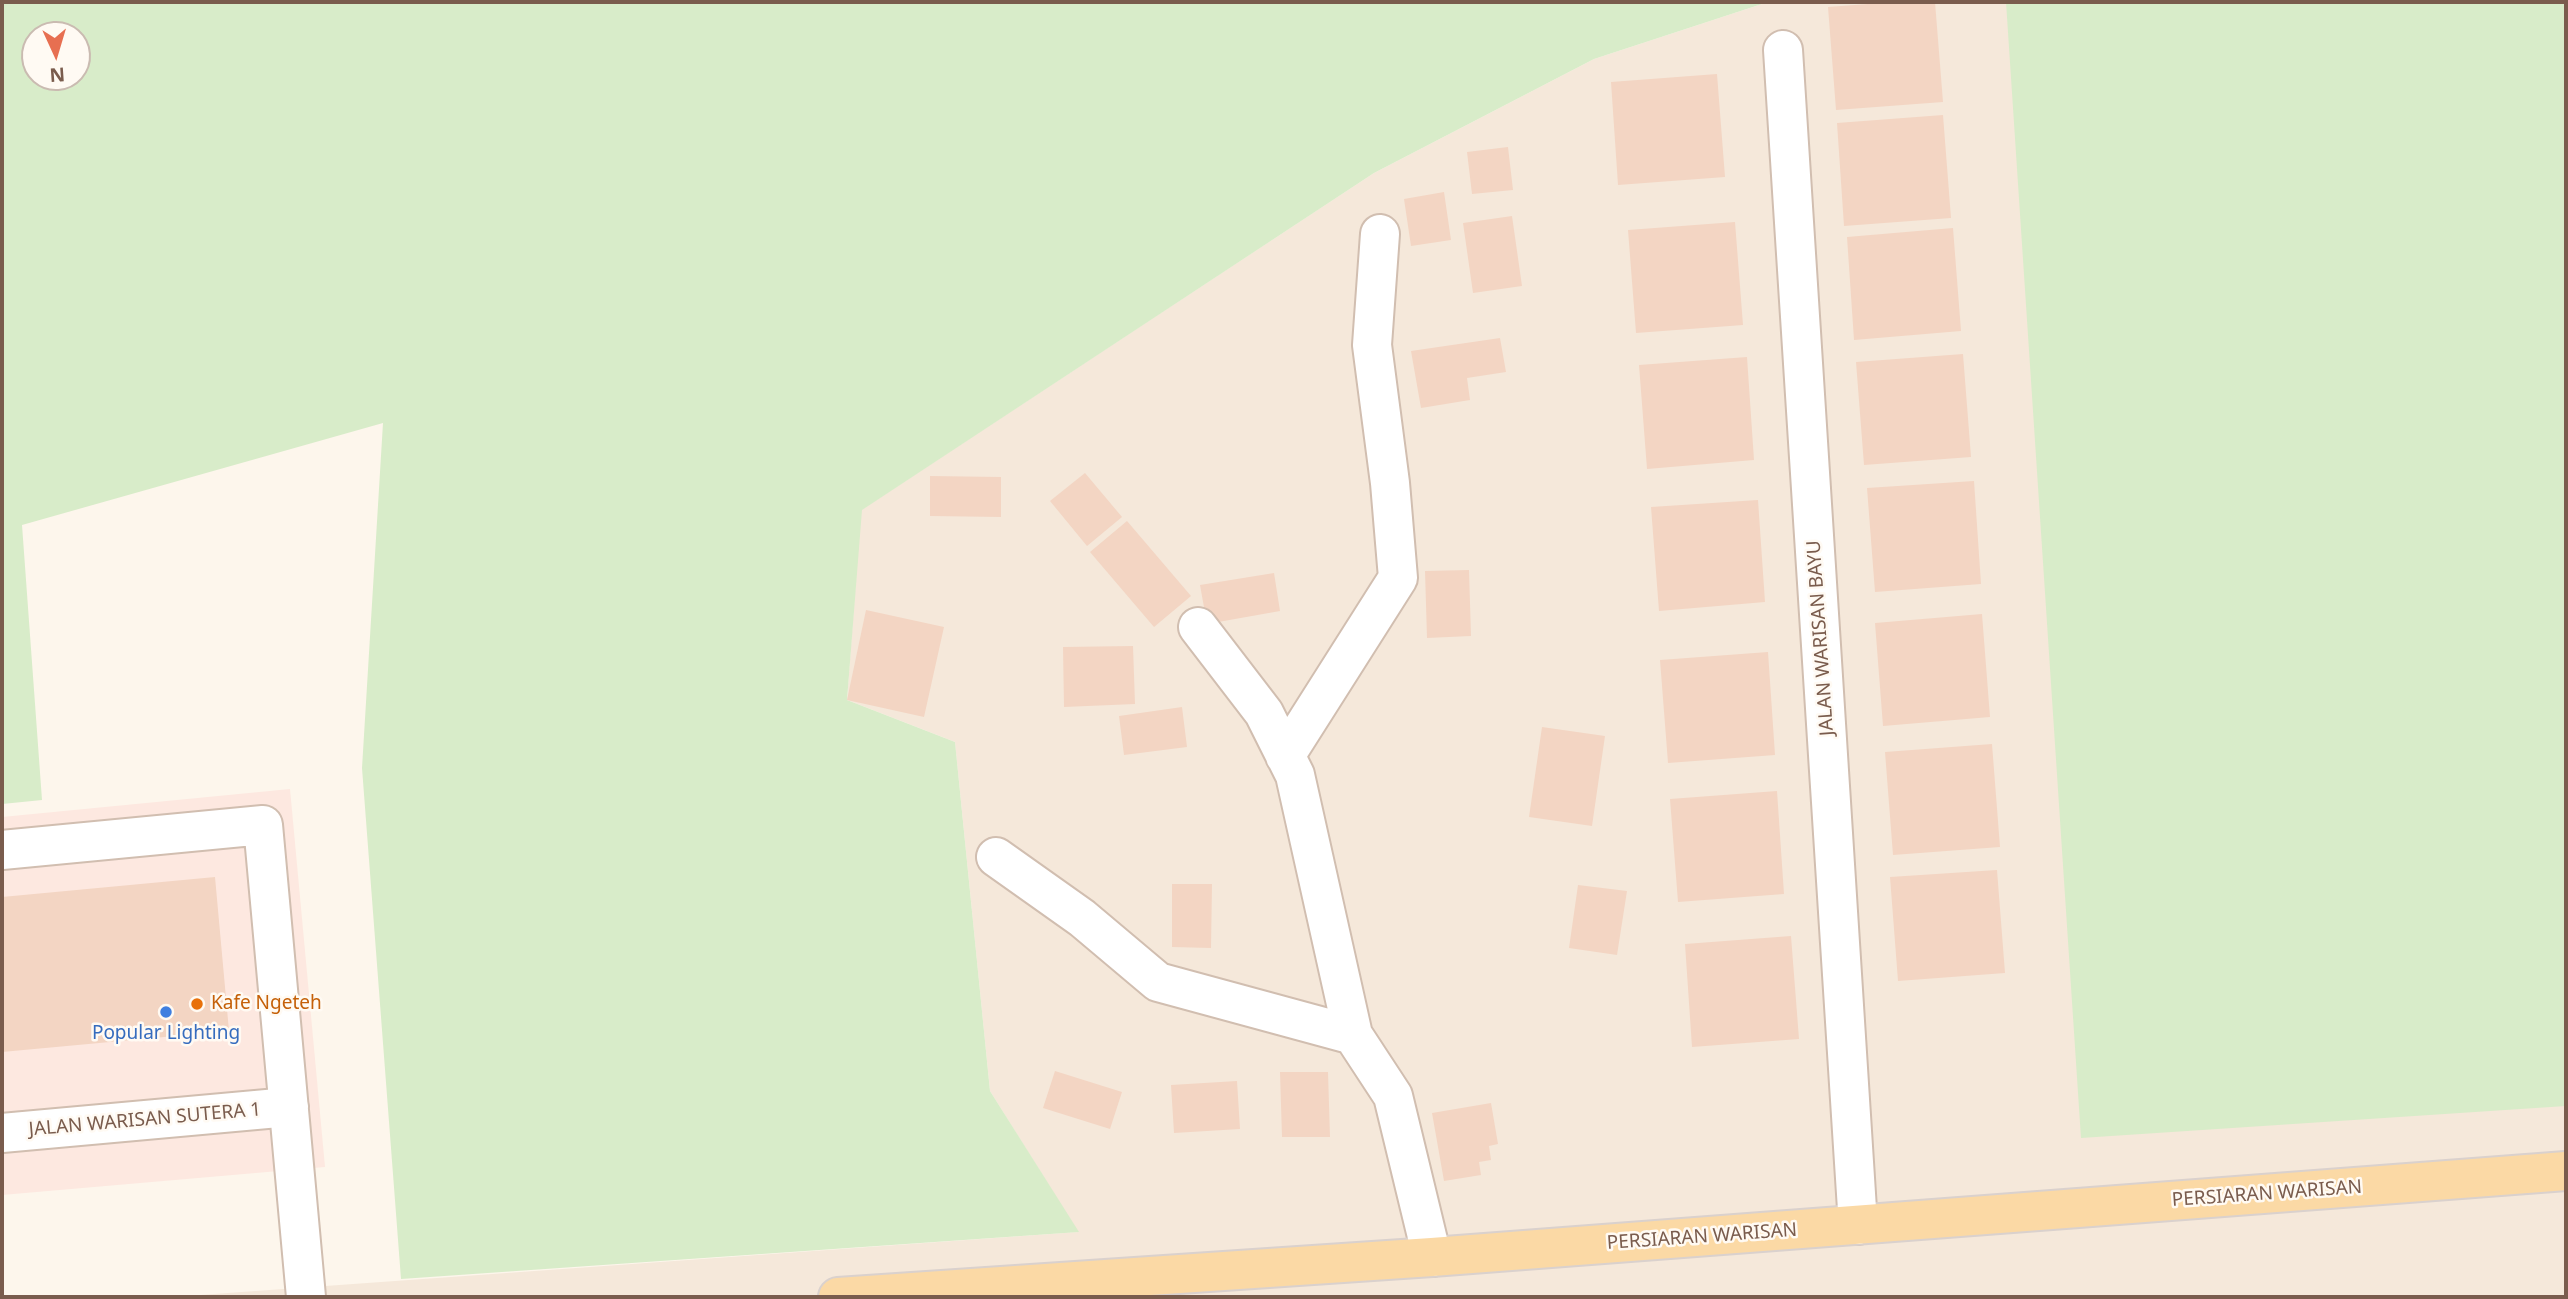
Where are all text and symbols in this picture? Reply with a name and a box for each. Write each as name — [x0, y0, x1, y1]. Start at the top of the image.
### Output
north arrow — [21, 21, 91, 91]
text: N — [49, 61, 66, 88]
street label: JALAN WARISAN BAYU — [1803, 539, 1839, 737]
place label: Kafe Ngeteh — [211, 993, 322, 1015]
marker: Kafe Ngeteh — [189, 996, 205, 1012]
marker: Popular Lighting — [158, 1004, 174, 1020]
place label: Popular Lighting — [92, 1023, 240, 1045]
street label: JALAN WARISAN SUTERA 1 — [28, 1098, 262, 1142]
street label: PERSIARAN WARISAN — [2171, 1176, 2363, 1212]
street label: PERSIARAN WARISAN — [1606, 1219, 1798, 1255]

